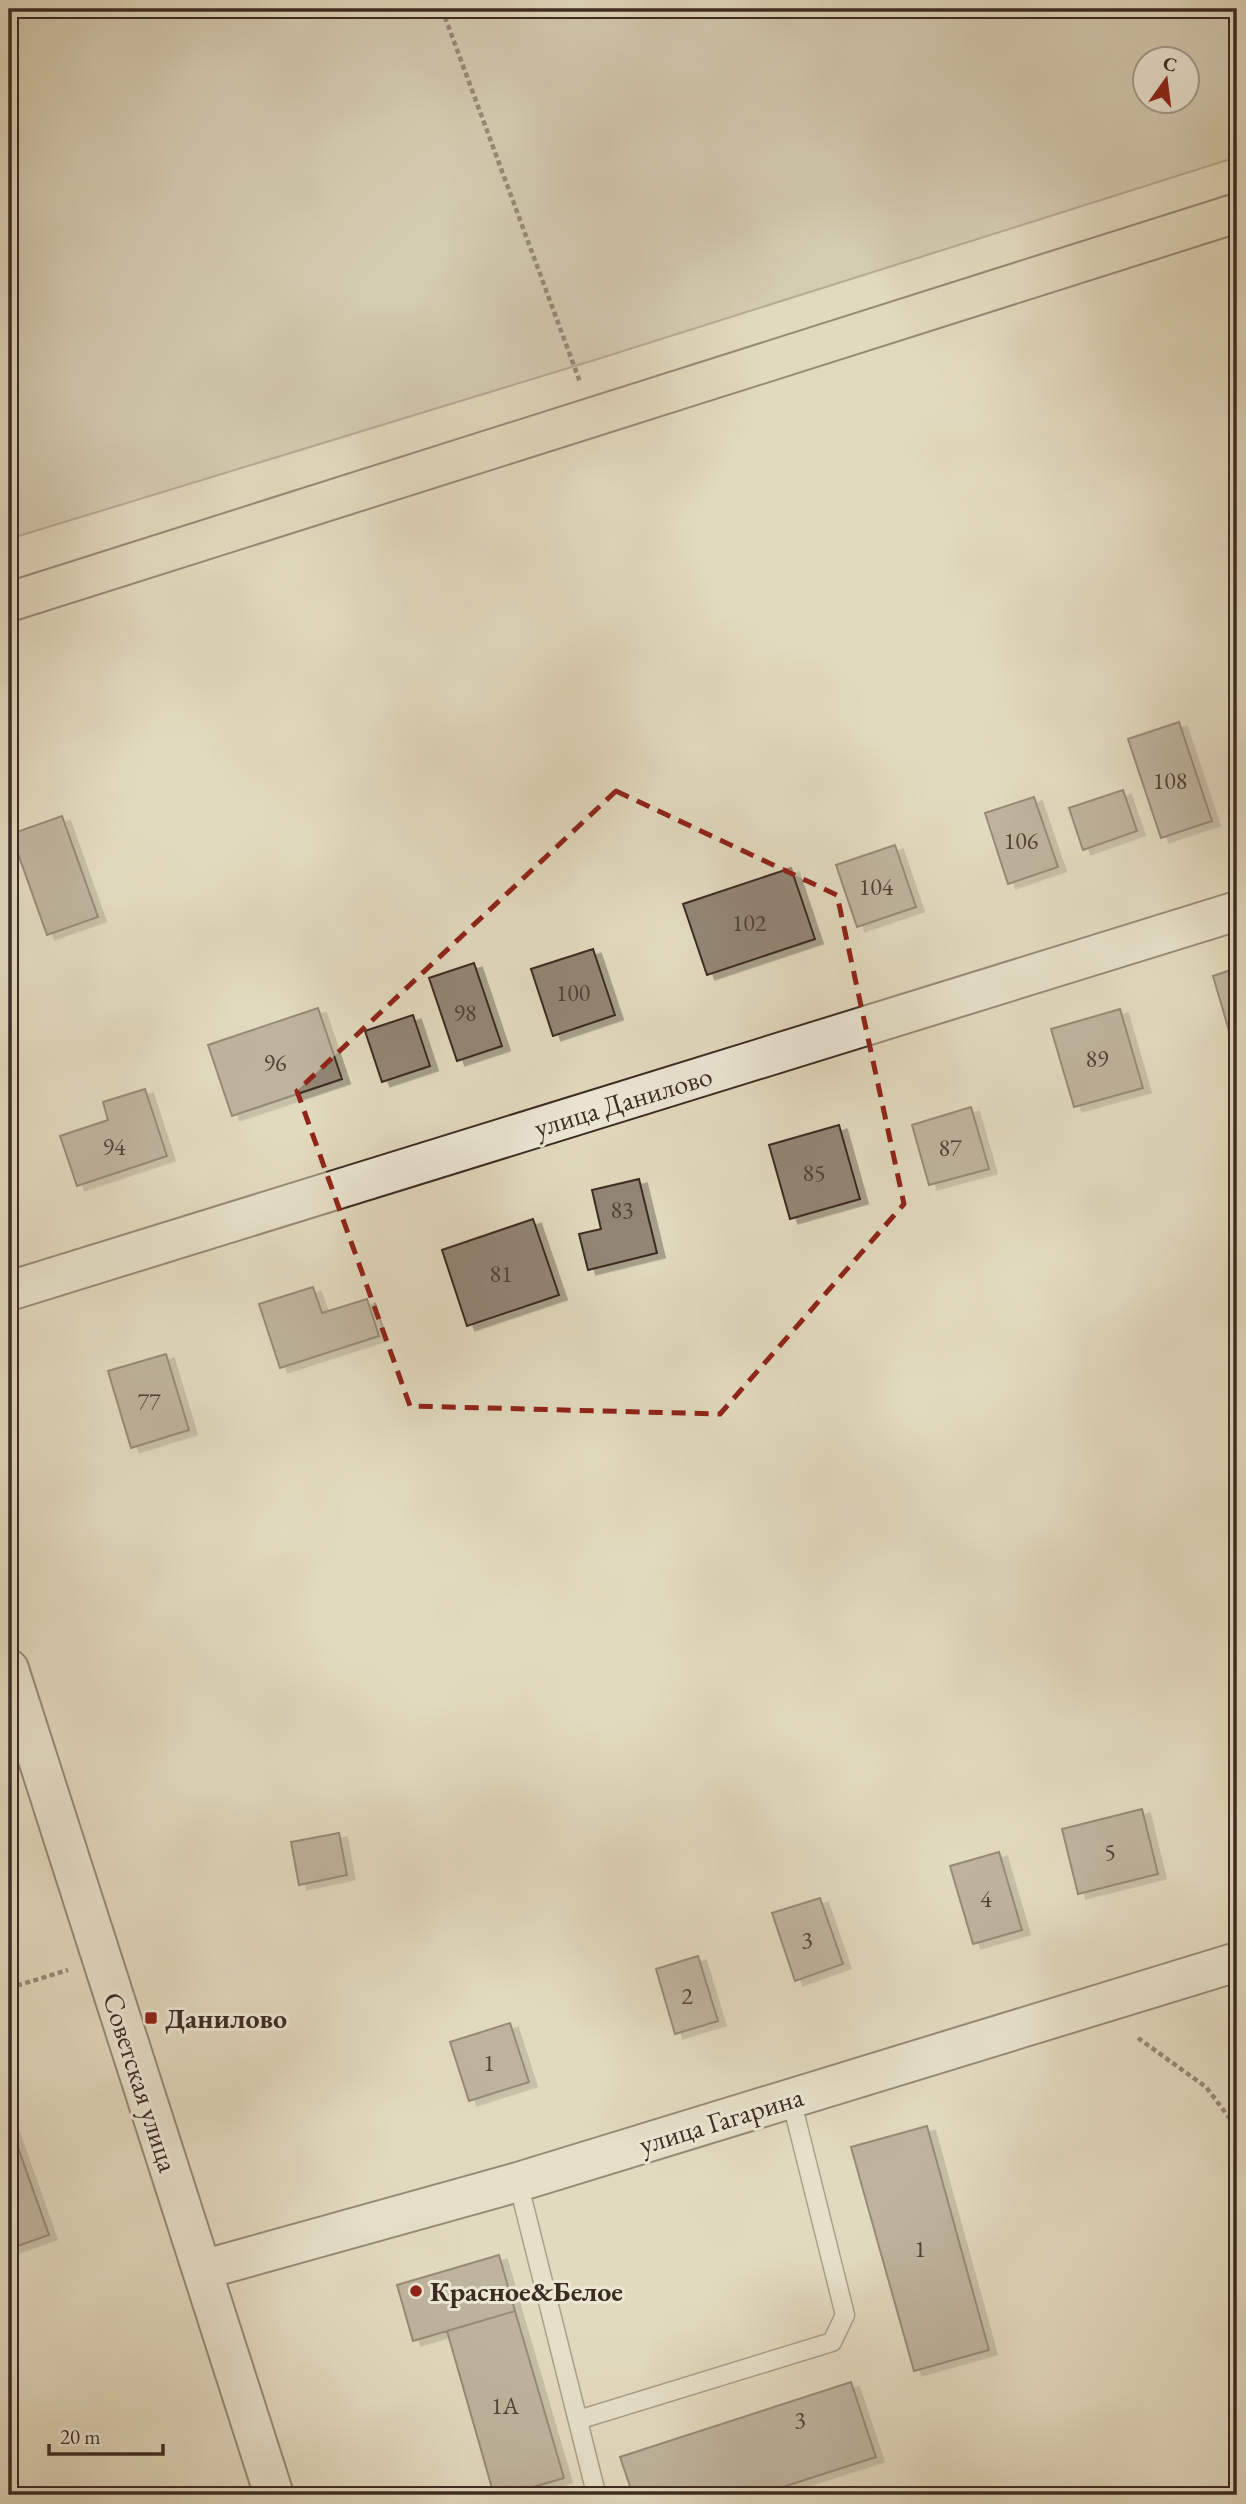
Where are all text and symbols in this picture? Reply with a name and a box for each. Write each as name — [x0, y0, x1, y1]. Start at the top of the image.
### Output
north arrow — [1130, 46, 1200, 116]
text: С — [1160, 50, 1180, 78]
house number: 108 — [1153, 765, 1187, 796]
house number: 106 — [1004, 825, 1038, 856]
house number: 104 — [859, 871, 894, 902]
house number: 102 — [732, 907, 767, 938]
house number: 100 — [556, 977, 590, 1008]
house number: 98 — [453, 997, 477, 1028]
house number: 89 — [1085, 1043, 1109, 1074]
house number: 96 — [263, 1047, 287, 1078]
street label: улица Данилово — [530, 1057, 716, 1145]
house number: 94 — [102, 1131, 126, 1162]
house number: 87 — [938, 1132, 962, 1163]
house number: 85 — [802, 1157, 826, 1188]
house number: 83 — [610, 1194, 634, 1225]
house number: 81 — [489, 1258, 513, 1289]
house number: 77 — [137, 1386, 161, 1417]
house number: 5 — [1104, 1836, 1116, 1867]
house number: 4 — [980, 1883, 992, 1914]
house number: 3 — [801, 1924, 813, 1955]
house number: 2 — [681, 1980, 693, 2011]
street label: Советская улица — [95, 1988, 187, 2177]
place label: Данилово — [165, 2000, 287, 2036]
marker: Данилово — [143, 2010, 159, 2026]
house number: 1 — [483, 2047, 495, 2078]
street label: улица Гагарина — [635, 2078, 808, 2162]
house number: 1 — [914, 2233, 926, 2264]
place label: Красное&Белое — [430, 2273, 623, 2309]
marker: Красное&Белое — [408, 2283, 424, 2299]
house number: 1А — [491, 2390, 519, 2421]
house number: 3 — [794, 2404, 806, 2435]
scale bar — [49, 2413, 163, 2457]
text: 20 m — [60, 2423, 101, 2450]

